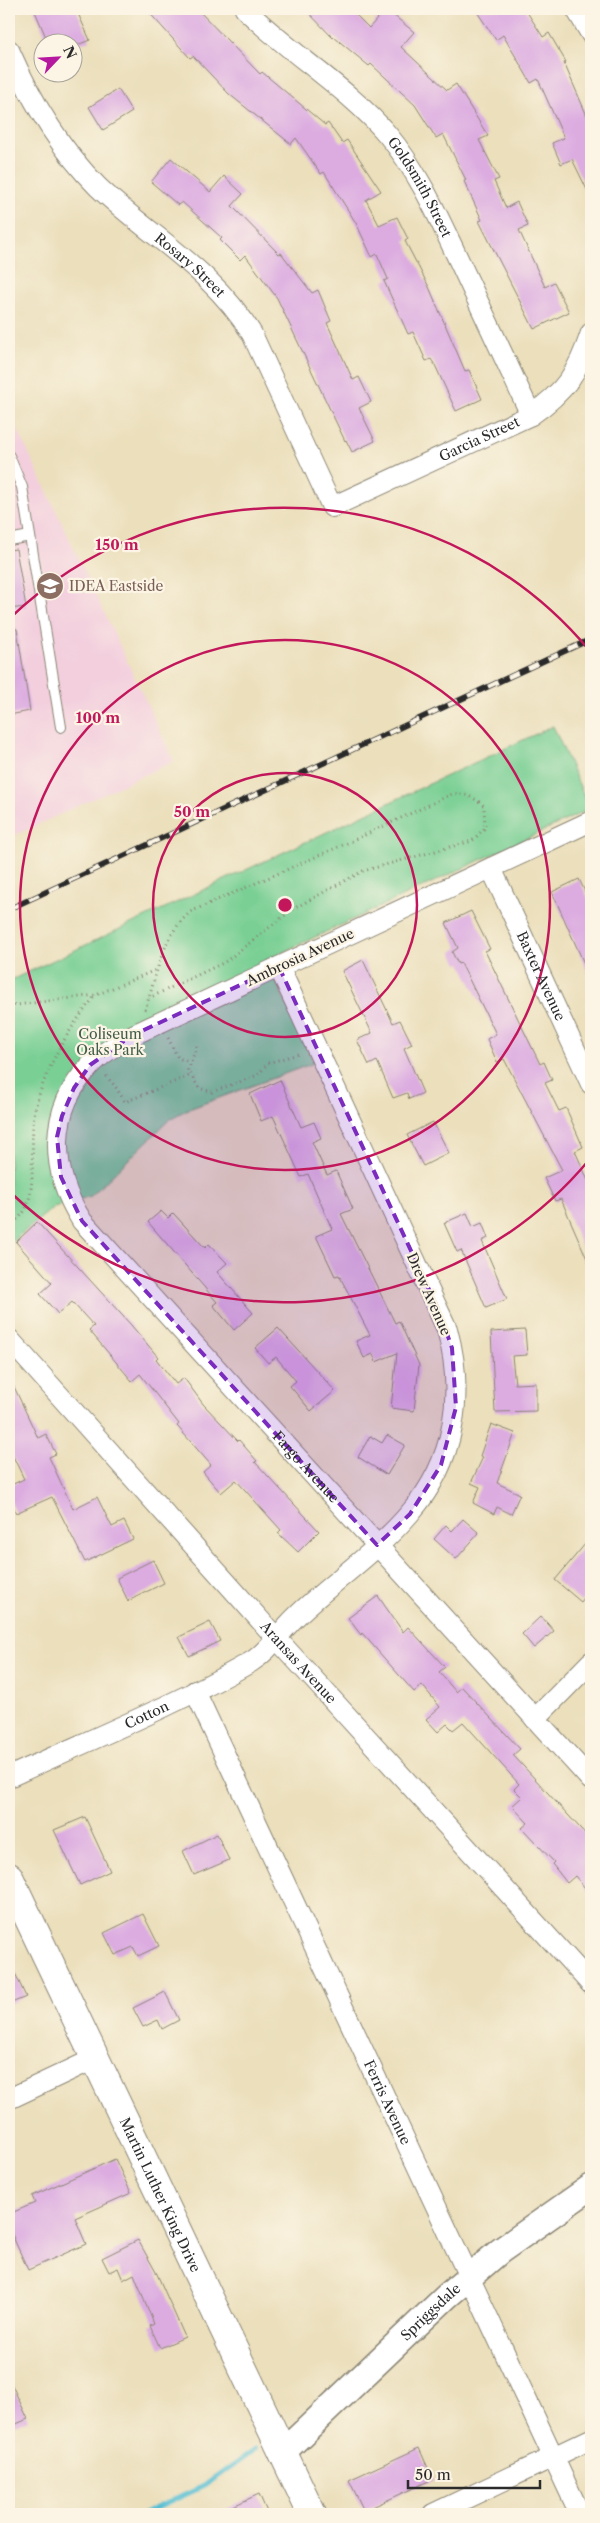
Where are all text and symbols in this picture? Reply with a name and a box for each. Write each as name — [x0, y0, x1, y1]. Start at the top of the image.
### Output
north arrow — [32, 32, 82, 82]
text: N — [59, 43, 81, 62]
street label: Goldsmith Street — [384, 133, 456, 240]
street label: Rosary Street — [151, 229, 229, 301]
street label: Garcia Street — [436, 413, 522, 465]
text: 150 m — [95, 535, 139, 554]
school or university icon: IDEA Eastside — [35, 571, 65, 601]
place label: IDEA Eastside — [69, 577, 164, 595]
text: 100 m — [76, 708, 120, 727]
text: 50 m — [174, 802, 210, 821]
centre of rings — [276, 896, 294, 914]
street label: Ambrosia Avenue — [242, 924, 357, 990]
street label: Baxter Avenue — [513, 928, 570, 1024]
park label: Coliseum Oaks Park — [76, 1025, 145, 1059]
street label: Drew Avenue — [403, 1250, 455, 1338]
street label: Fargo Avenue — [269, 1427, 343, 1507]
street label: Aransas Avenue — [256, 1617, 340, 1707]
street label: Cotton — [122, 1697, 172, 1733]
street label: Ferris Avenue — [360, 2057, 415, 2148]
street label: Martin Luther King Drive — [116, 2115, 205, 2275]
street label: Spriggsdale — [397, 2279, 465, 2344]
scale bar — [408, 2458, 540, 2490]
text: 50 m — [415, 2465, 451, 2484]

